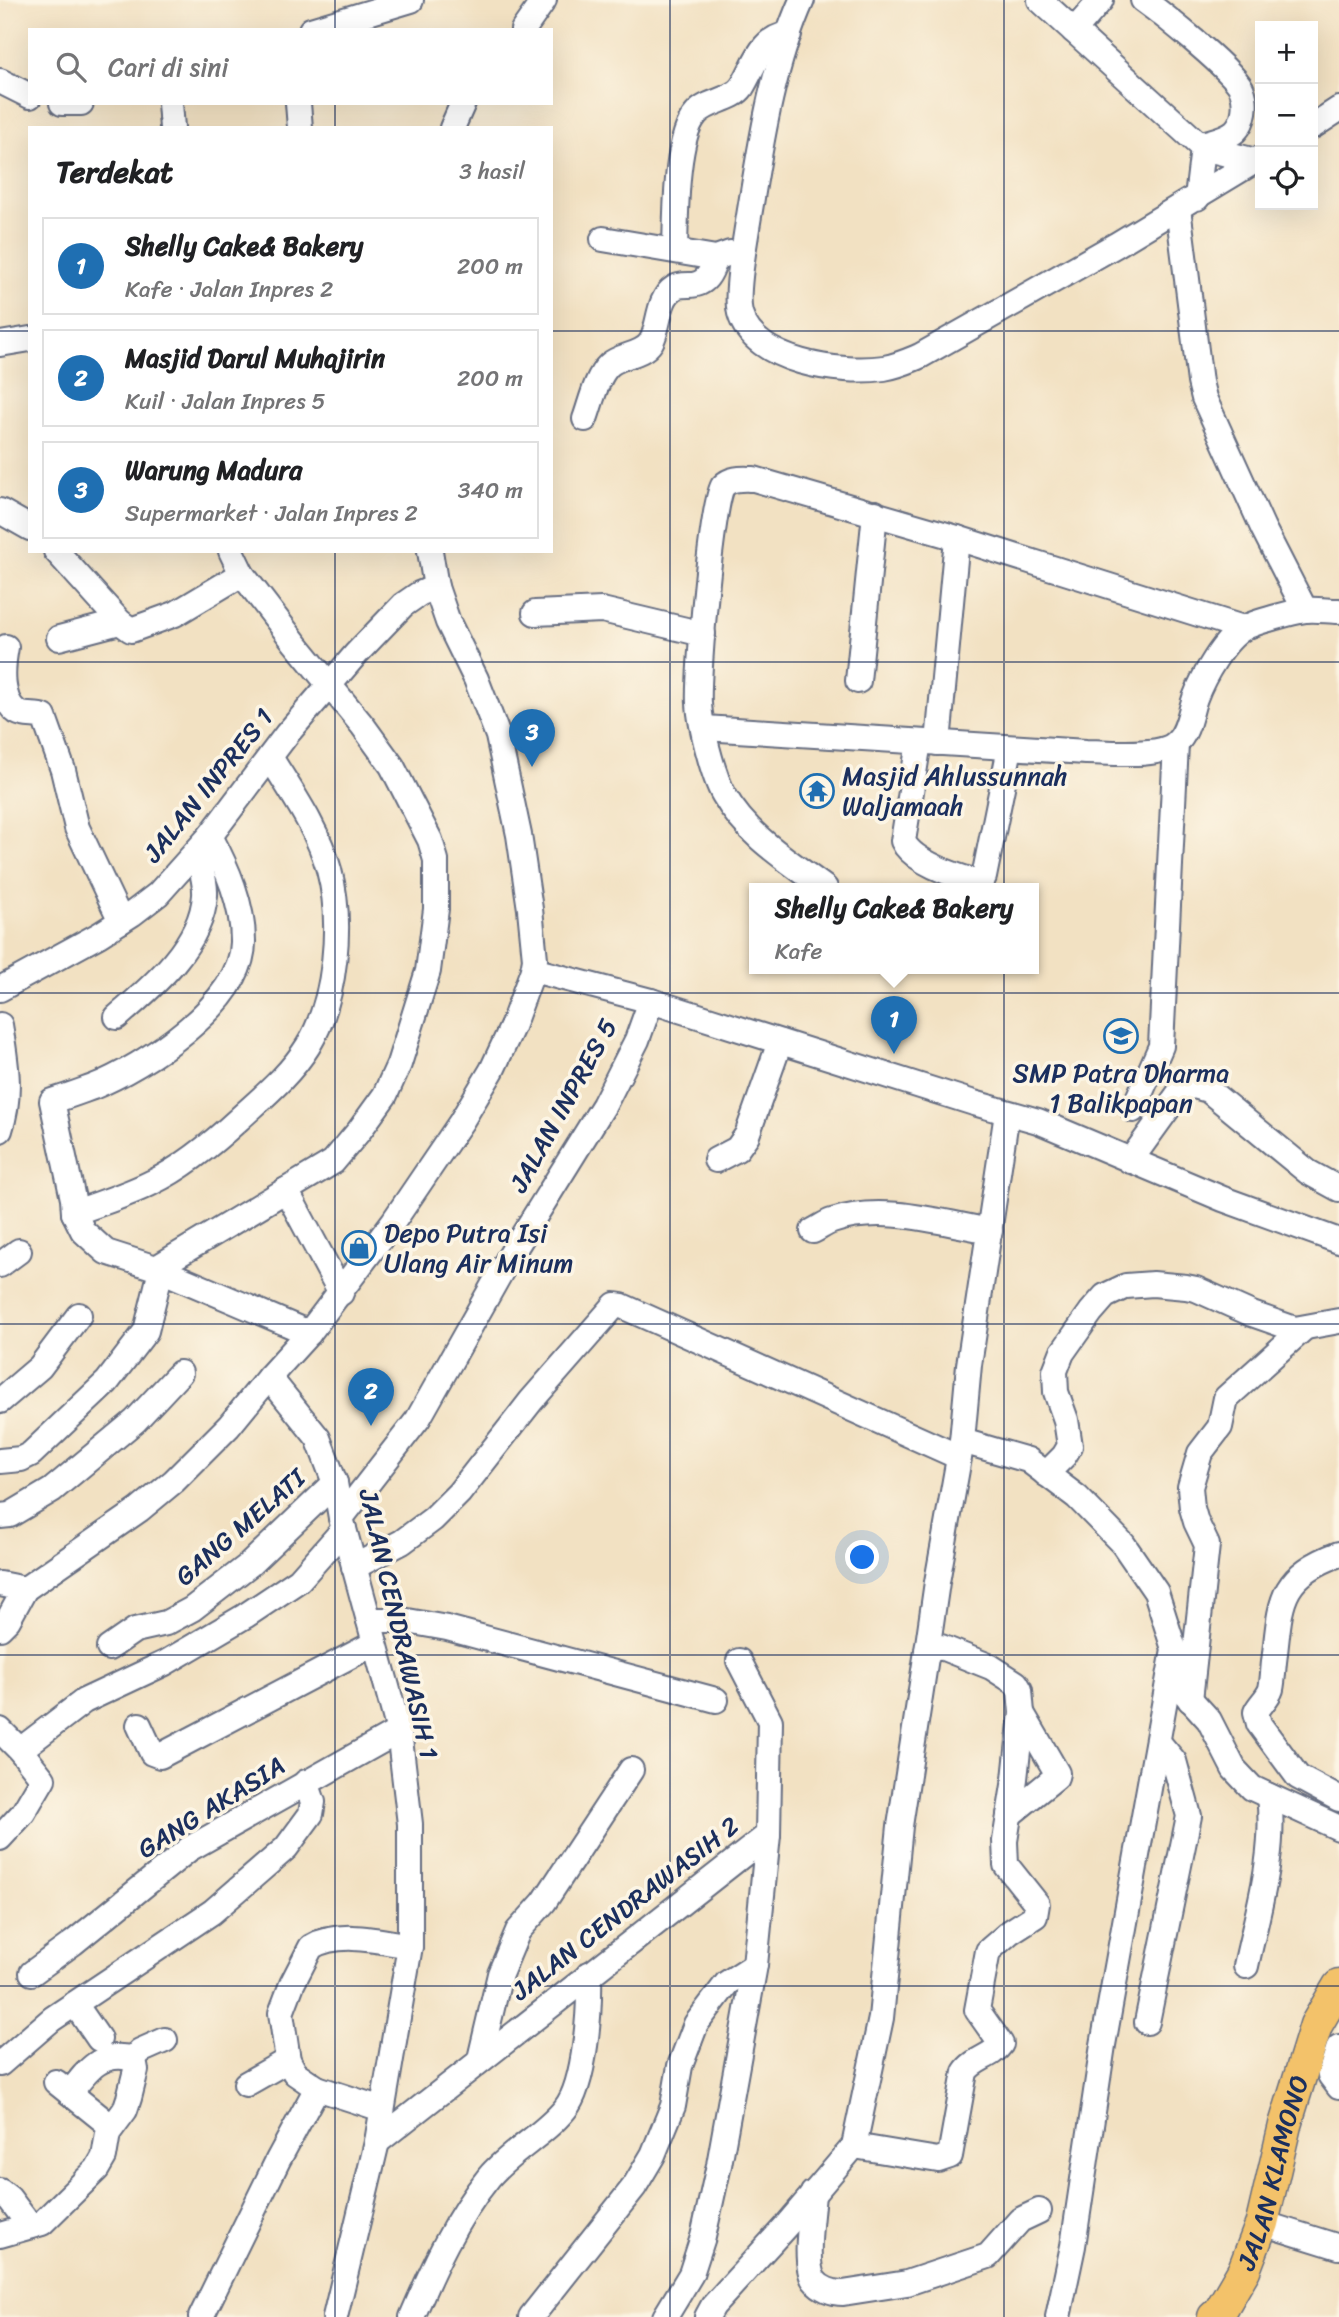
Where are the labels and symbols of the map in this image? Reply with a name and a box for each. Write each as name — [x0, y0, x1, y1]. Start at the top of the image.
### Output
street label: JALAN INPRES 1 — [130, 697, 285, 874]
pin: 3 — [509, 709, 555, 767]
place label: Masjid Ahlussunnah Waljamaah — [842, 753, 1068, 829]
temple icon: Masjid Ahlussunnah Waljamaah — [798, 772, 836, 810]
pin: 1 — [871, 996, 917, 1054]
street label: JALAN INPRES 5 — [496, 1009, 630, 1202]
school or university icon: SMP Patra Dharma 1 Balikpapan — [1102, 1017, 1140, 1055]
place label: SMP Patra Dharma 1 Balikpapan — [1013, 1050, 1229, 1126]
place label: Depo Putra Isi Ulang Air Minum — [384, 1210, 573, 1286]
shop icon: Depo Putra Isi Ulang Air Minum — [340, 1229, 378, 1267]
pin: 2 — [348, 1368, 394, 1426]
street label: GANG MELATI — [164, 1455, 318, 1598]
street label: JALAN CENDRAWASIH 1 — [345, 1483, 452, 1764]
your location — [845, 1540, 879, 1574]
street label: GANG AKASIA — [128, 1743, 294, 1871]
street label: JALAN CENDRAWASIH 2 — [500, 1804, 749, 2013]
street label: JALAN KLAMONO — [1223, 2069, 1322, 2278]

